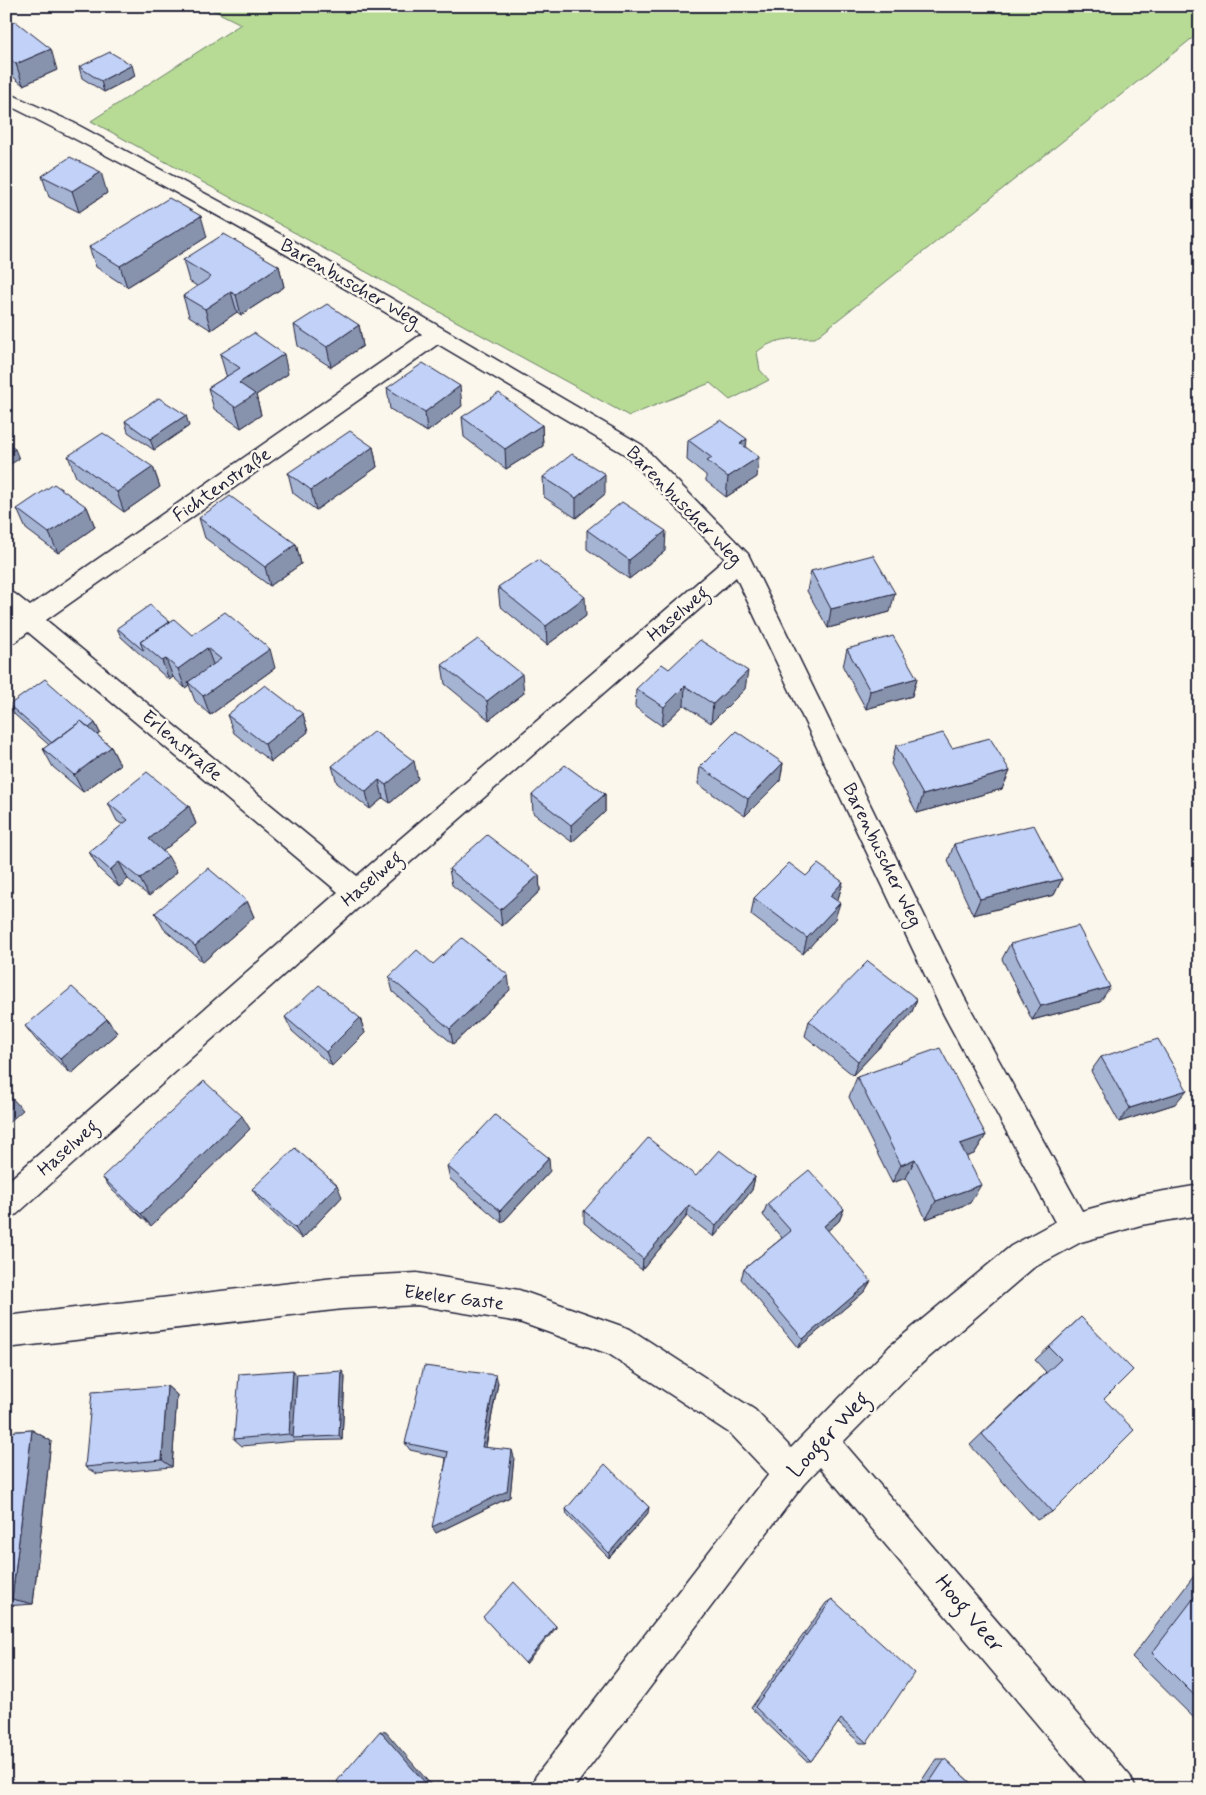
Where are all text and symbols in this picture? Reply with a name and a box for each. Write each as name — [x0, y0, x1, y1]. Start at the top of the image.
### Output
street label: Barenbuscher Weg — [275, 233, 424, 335]
street label: Barenbuscher Weg — [619, 441, 748, 573]
street label: Fichtenstraße — [168, 442, 276, 528]
street label: Haselweg — [642, 580, 716, 650]
street label: Erlenstraße — [136, 705, 228, 787]
street label: Barenbuscher Weg — [835, 779, 928, 932]
street label: Haselweg — [336, 845, 410, 915]
street label: Haselweg — [32, 1114, 106, 1184]
street label: Ekeler Gaste — [402, 1279, 506, 1317]
street label: Looger Weg — [782, 1386, 878, 1486]
street label: Hoog Veer — [926, 1569, 1010, 1661]

